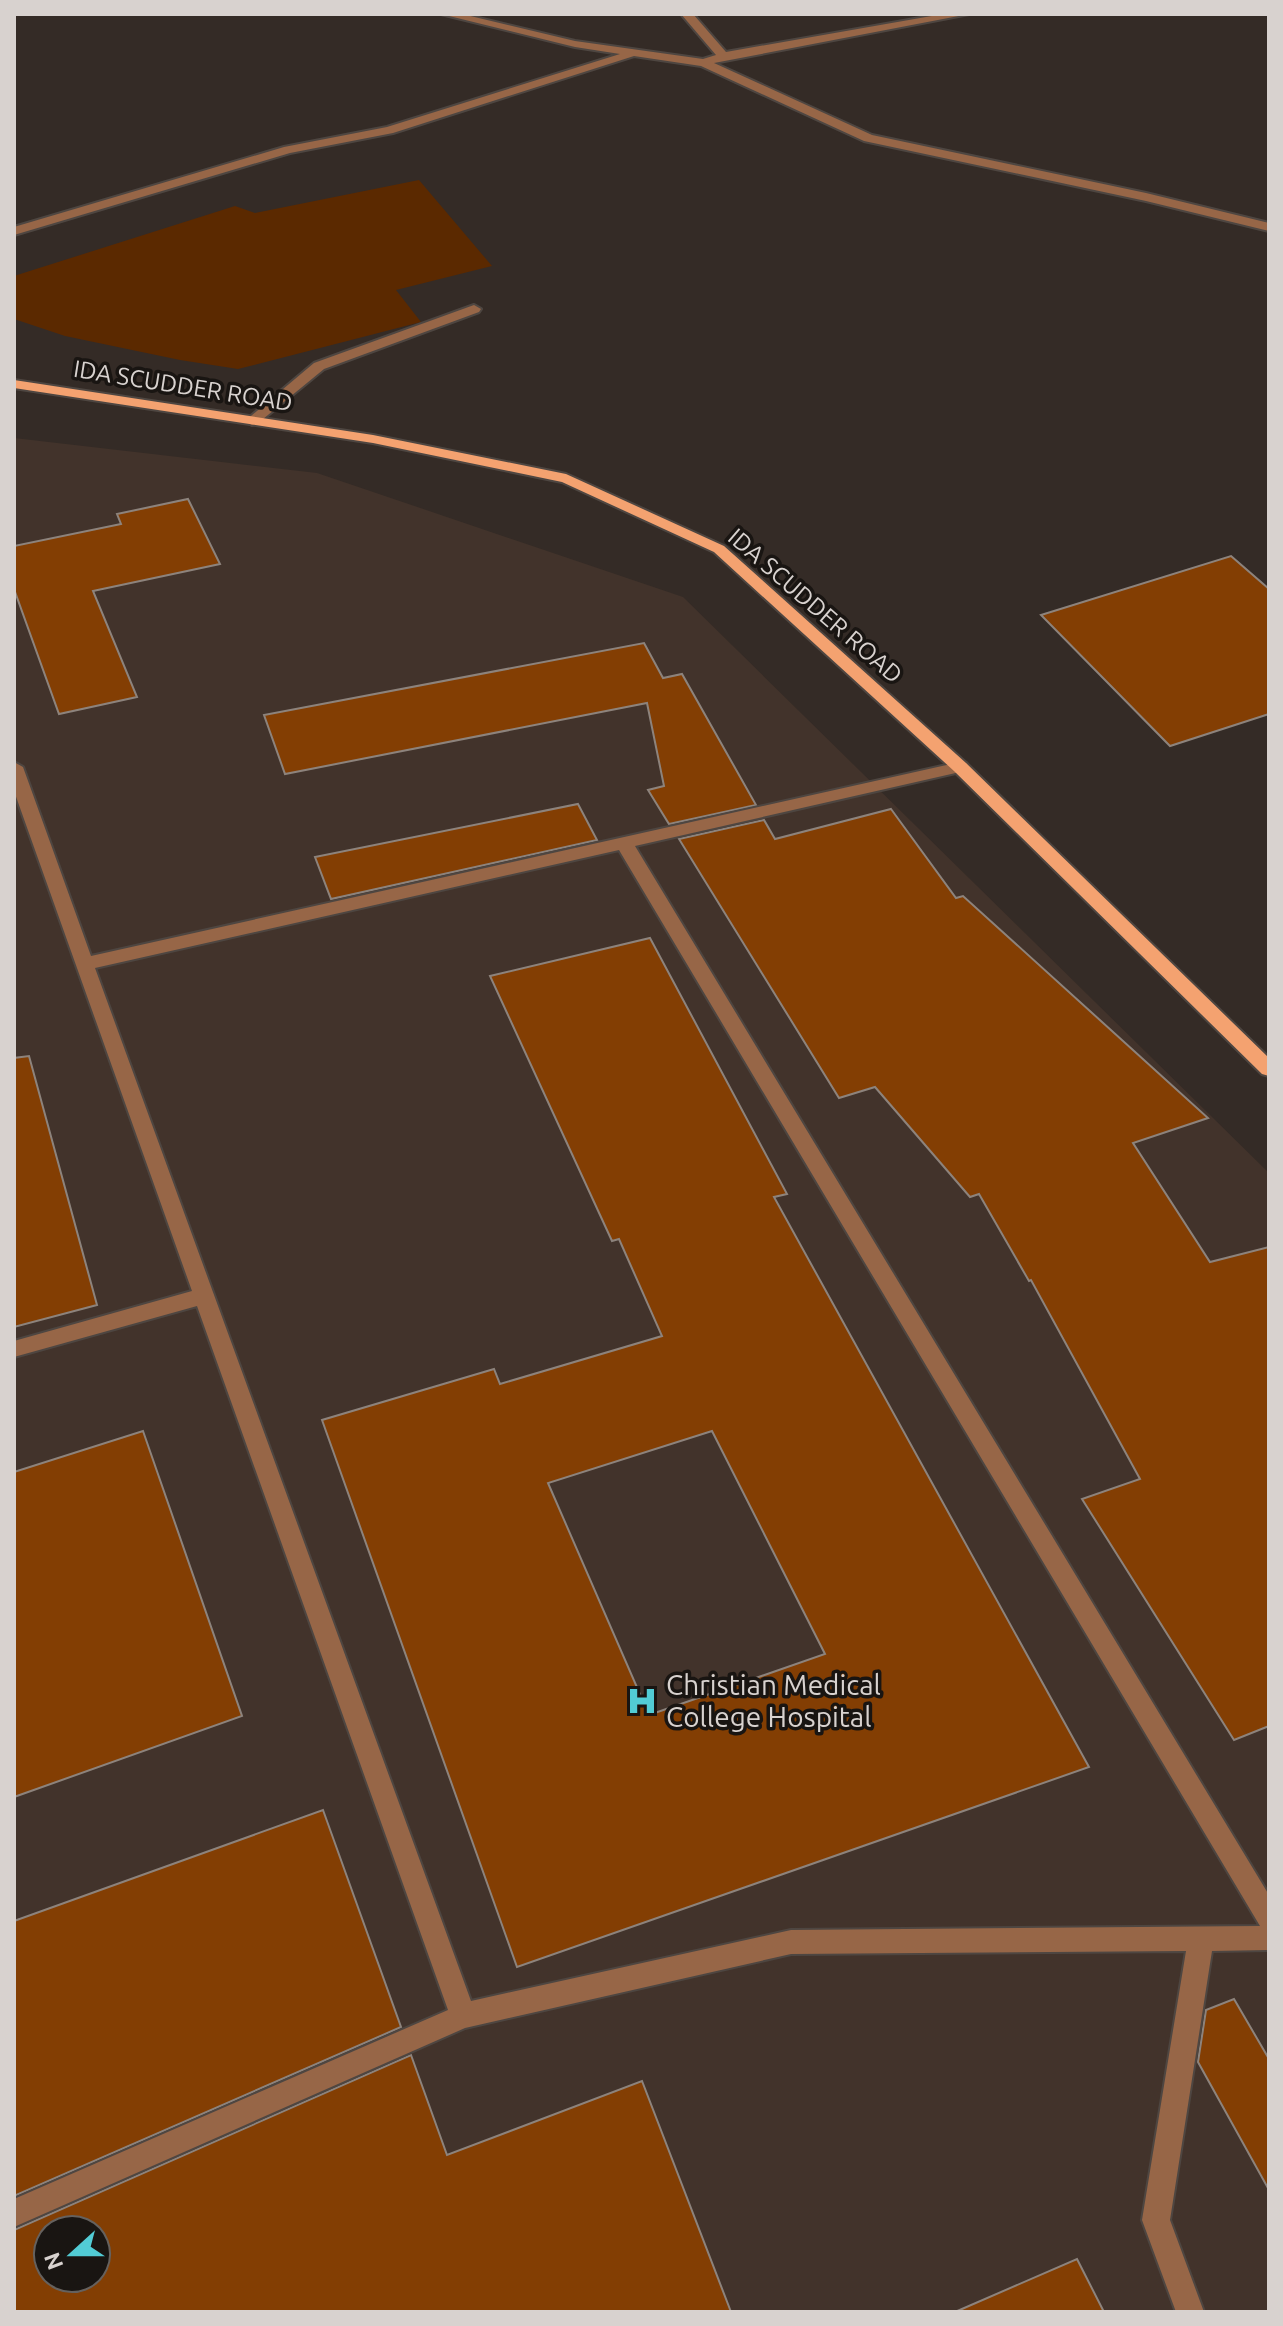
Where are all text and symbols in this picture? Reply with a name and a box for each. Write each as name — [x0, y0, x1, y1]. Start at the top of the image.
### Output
street label: IDA SCUDDER ROAD — [72, 355, 294, 416]
street label: IDA SCUDDER ROAD — [723, 523, 908, 688]
place label: Christian Medical College Hospital — [666, 1669, 881, 1732]
hospital icon: Christian Medical College Hospital — [625, 1684, 659, 1718]
north arrow — [32, 2214, 112, 2294]
text: N — [38, 2249, 67, 2273]

